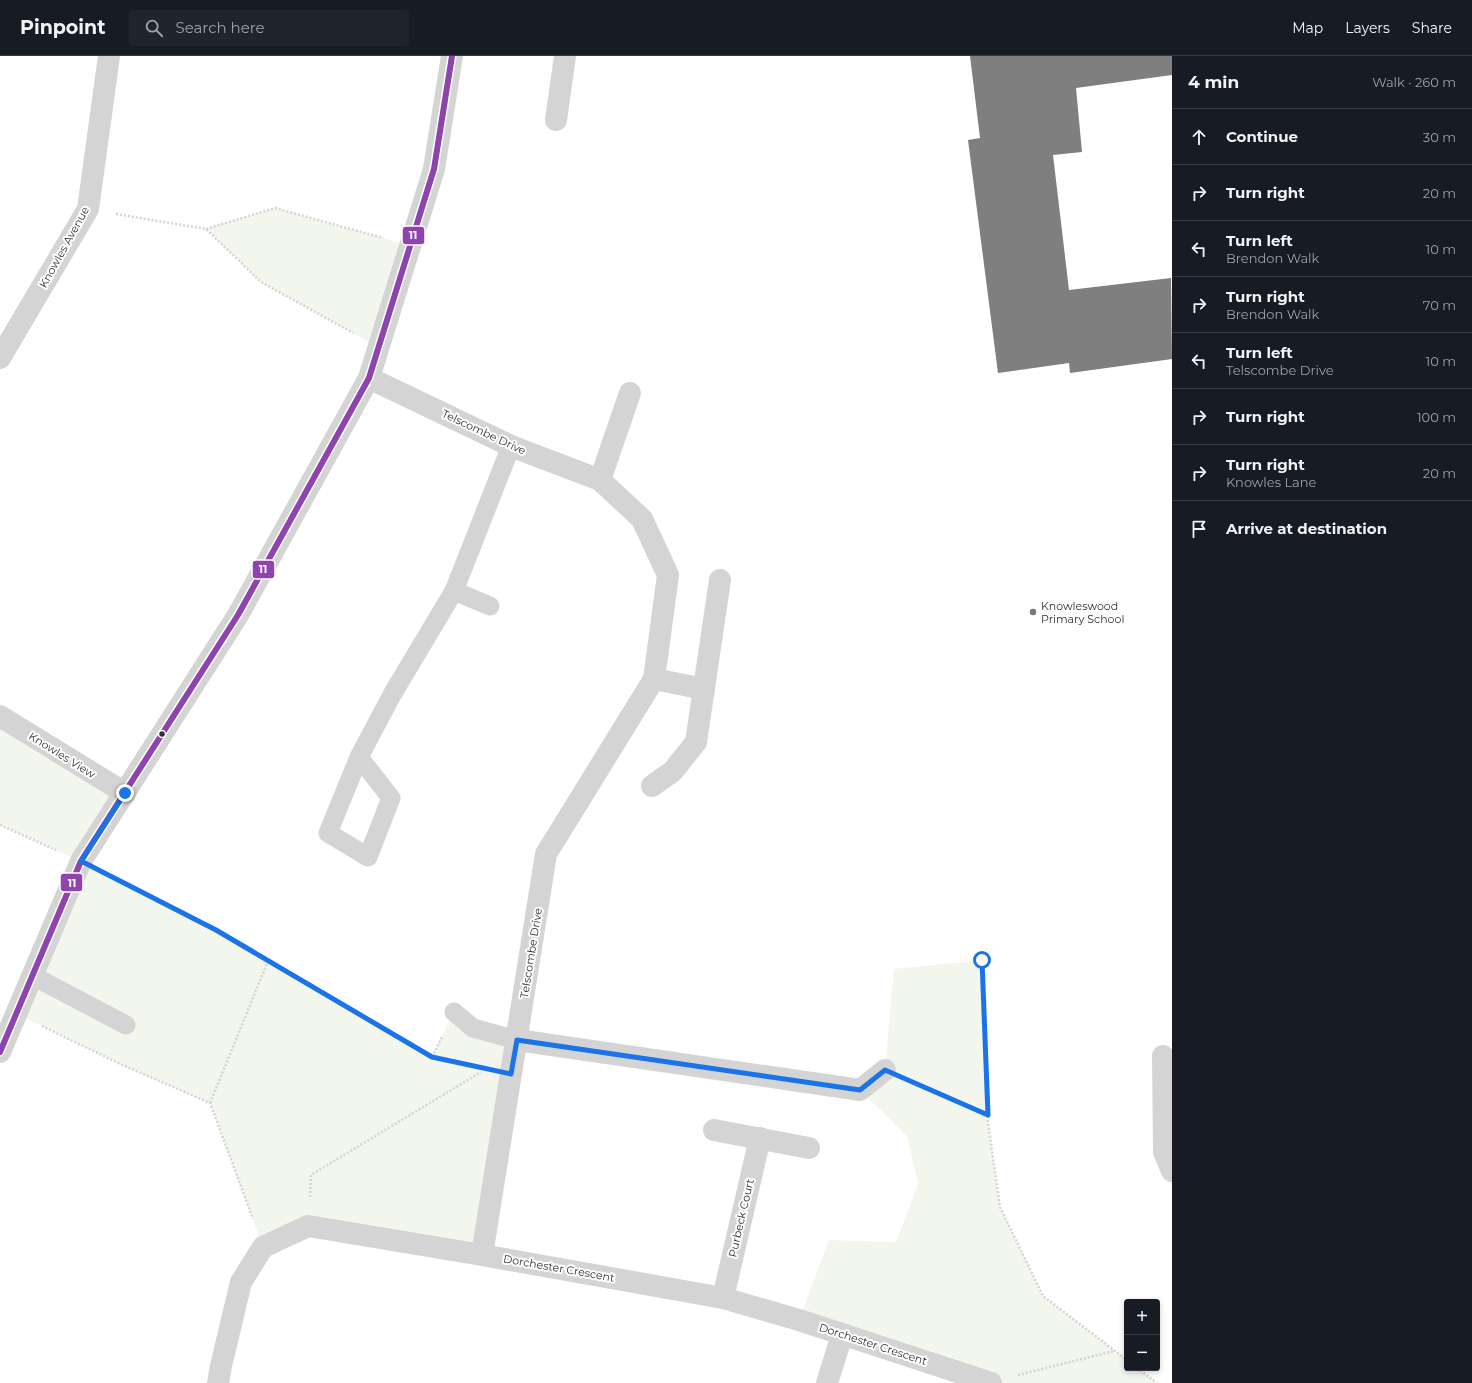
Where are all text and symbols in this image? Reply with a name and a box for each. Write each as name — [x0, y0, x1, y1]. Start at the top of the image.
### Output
search box — [129, 10, 409, 46]
text: Pinpoint — [20, 16, 105, 39]
icon: search — [143, 17, 165, 39]
text: Search here — [175, 18, 265, 37]
text: Map — [1292, 19, 1323, 37]
text: Layers — [1345, 19, 1390, 37]
text: Share — [1412, 19, 1452, 37]
text: 4 min — [1188, 72, 1239, 92]
text: Walk · 260 m — [1372, 74, 1456, 90]
icon: ahead — [1188, 126, 1210, 148]
text: Continue — [1226, 127, 1298, 146]
text: 30 m — [1423, 129, 1456, 145]
icon: right — [1188, 182, 1210, 204]
text: Turn right — [1226, 183, 1305, 202]
text: 20 m — [1423, 185, 1456, 201]
street label: Knowles Avenue — [36, 204, 92, 290]
line badge: 11 — [402, 226, 425, 245]
text: 11 — [409, 228, 417, 242]
text: Turn left — [1226, 231, 1293, 250]
icon: left — [1188, 238, 1210, 260]
text: 10 m — [1426, 241, 1456, 257]
text: Brendon Walk — [1226, 250, 1319, 266]
text: Turn right — [1226, 287, 1305, 306]
icon: right — [1188, 294, 1210, 316]
text: 70 m — [1423, 297, 1456, 313]
text: Brendon Walk — [1226, 306, 1319, 322]
text: Turn left — [1226, 343, 1293, 362]
icon: left — [1188, 350, 1210, 372]
text: 10 m — [1426, 353, 1456, 369]
text: Telscombe Drive — [1226, 362, 1334, 378]
street label: Telscombe Drive — [440, 406, 529, 458]
icon: right — [1188, 406, 1210, 428]
text: Turn right — [1226, 407, 1305, 426]
text: 100 m — [1417, 409, 1456, 425]
text: Turn right — [1226, 455, 1305, 474]
icon: right — [1188, 462, 1210, 484]
text: 20 m — [1423, 465, 1456, 481]
text: Knowles Lane — [1226, 474, 1316, 490]
icon: arrive — [1188, 518, 1210, 540]
text: Arrive at destination — [1226, 519, 1387, 538]
line badge: 11 — [252, 560, 275, 579]
text: 11 — [259, 562, 267, 576]
place label: Knowleswood Primary School — [1041, 599, 1124, 626]
marker: Knowleswood Primary School — [1028, 607, 1038, 617]
street label: Knowles View — [26, 729, 98, 781]
unlabelled marker — [157, 729, 167, 739]
route end — [116, 784, 134, 802]
line badge: 11 — [60, 873, 83, 892]
text: 11 — [68, 876, 76, 890]
street label: Telscombe Drive — [517, 907, 545, 999]
route start — [973, 951, 991, 969]
street label: Purbeck Court — [725, 1177, 757, 1259]
street label: Dorchester Crescent — [502, 1251, 616, 1285]
map controls — [1124, 1299, 1160, 1371]
button: + — [1124, 1299, 1160, 1335]
street label: Dorchester Crescent — [817, 1320, 929, 1368]
button: − — [1124, 1335, 1160, 1371]

